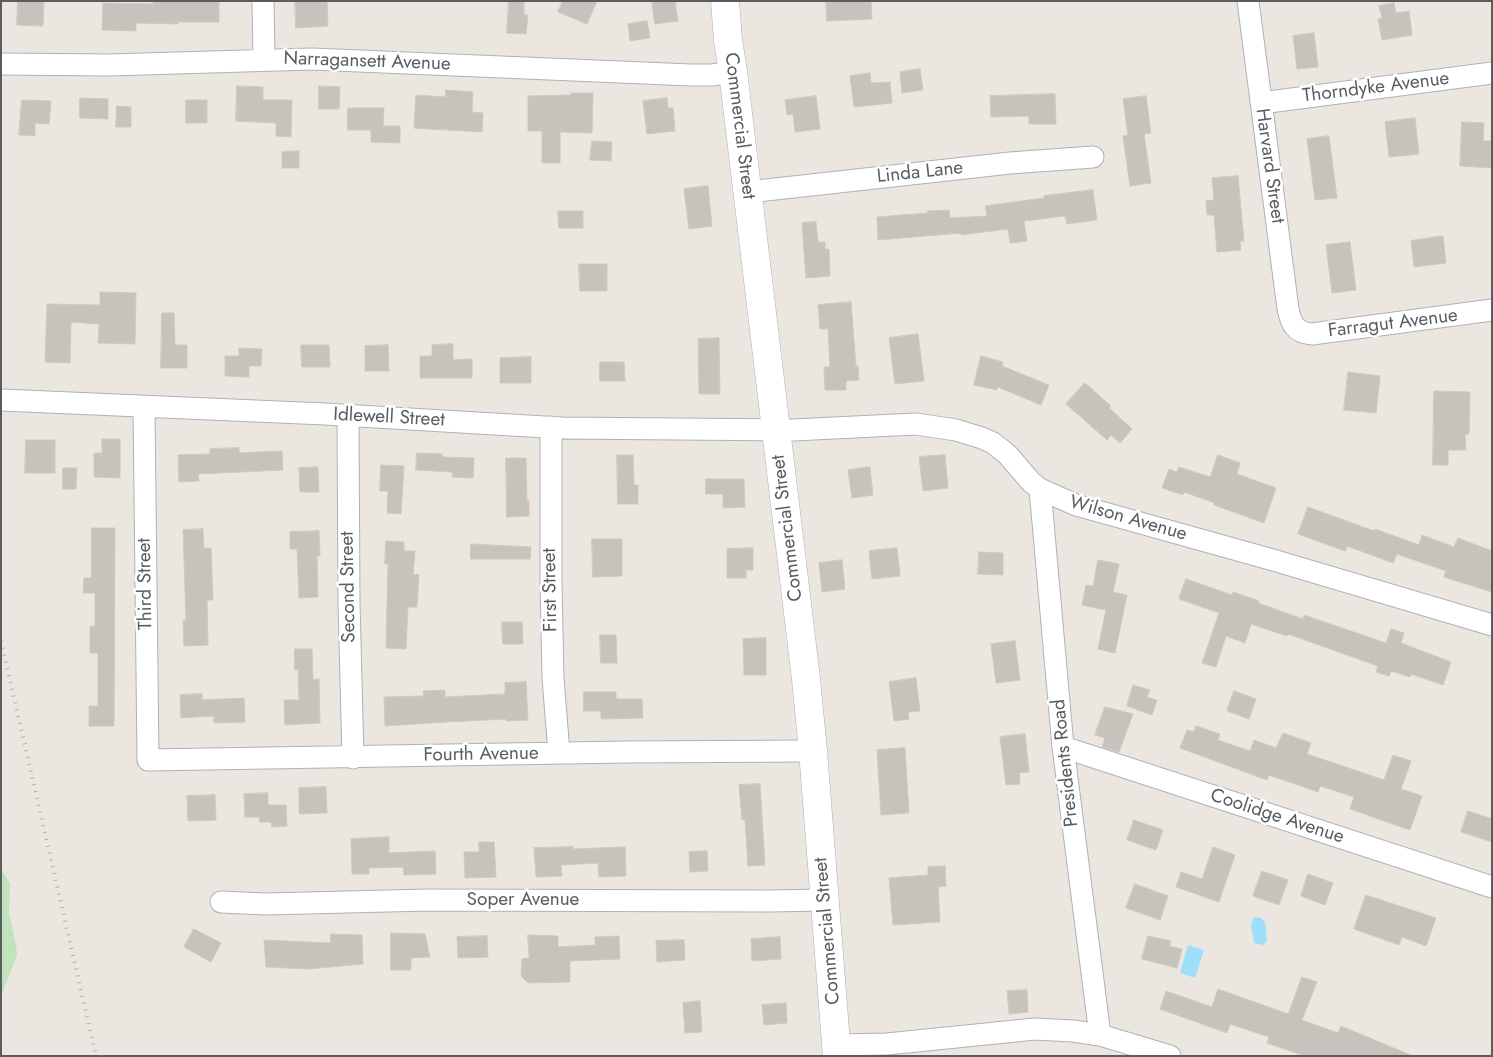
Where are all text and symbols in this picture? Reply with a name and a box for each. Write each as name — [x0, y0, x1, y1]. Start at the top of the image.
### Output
street label: Narragansett Avenue — [283, 48, 451, 76]
street label: Commercial Street — [719, 51, 759, 201]
street label: Thorndyke Avenue — [1301, 68, 1451, 108]
street label: Harvard Street — [1250, 107, 1288, 225]
street label: Linda Lane — [876, 157, 964, 189]
street label: Farragut Avenue — [1327, 305, 1459, 343]
street label: Idlewell Street — [333, 404, 445, 432]
street label: Commercial Street — [768, 453, 808, 603]
street label: Wilson Avenue — [1067, 491, 1189, 547]
street label: Second Street — [337, 531, 361, 643]
street label: Third Street — [134, 538, 158, 630]
street label: First Street — [539, 548, 563, 632]
street label: Presidents Road — [1048, 698, 1084, 828]
street label: Fourth Avenue — [423, 743, 539, 767]
street label: Coolidge Avenue — [1207, 785, 1347, 849]
street label: Commercial Street — [810, 856, 846, 1006]
street label: Soper Avenue — [467, 889, 579, 911]

